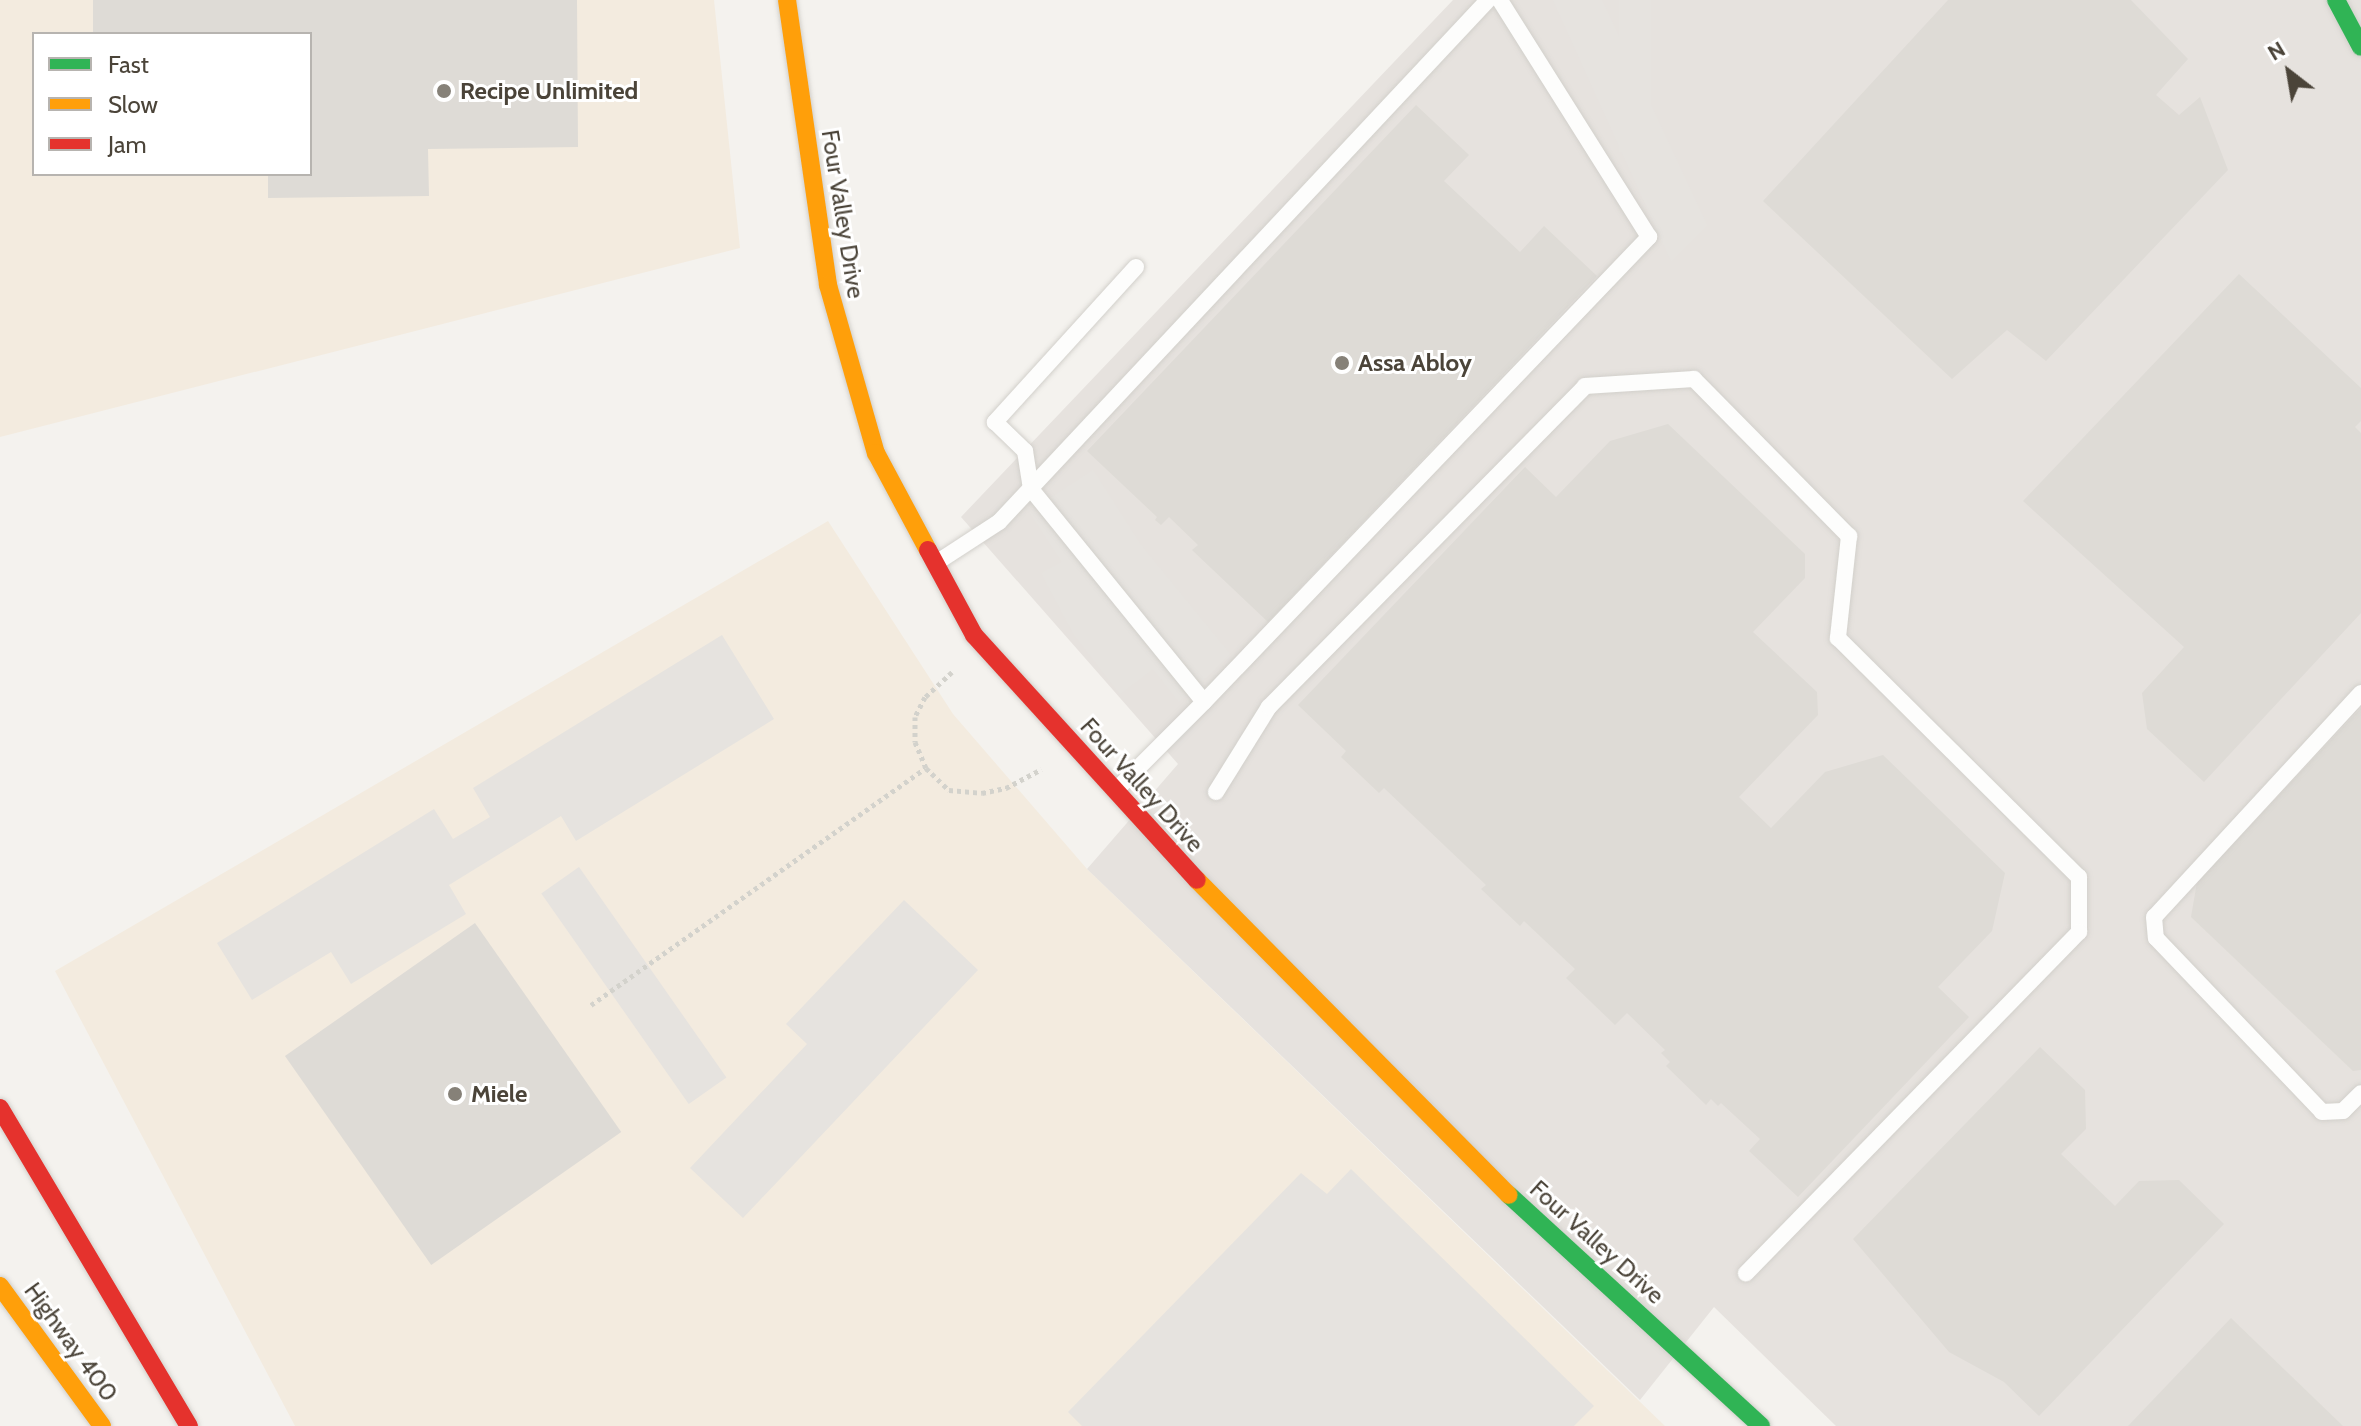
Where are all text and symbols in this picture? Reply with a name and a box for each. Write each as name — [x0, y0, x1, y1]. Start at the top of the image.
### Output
legend — [32, 32, 312, 176]
north arrow — [2249, 32, 2329, 112]
text: N — [2263, 35, 2290, 67]
text: Fast — [108, 50, 149, 79]
place label: Recipe Unlimited — [460, 77, 638, 105]
marker: Recipe Unlimited — [435, 82, 453, 100]
text: Slow — [108, 90, 158, 119]
street label: Four Valley Drive — [815, 128, 871, 300]
text: Jam — [108, 130, 146, 159]
place label: Assa Abloy — [1358, 349, 1472, 377]
marker: Assa Abloy — [1333, 354, 1351, 372]
street label: Four Valley Drive — [1074, 712, 1210, 858]
place label: Miele — [471, 1080, 527, 1108]
marker: Miele — [446, 1085, 464, 1103]
street label: Four Valley Drive — [1524, 1174, 1670, 1310]
street label: Highway 400 — [18, 1277, 124, 1407]

